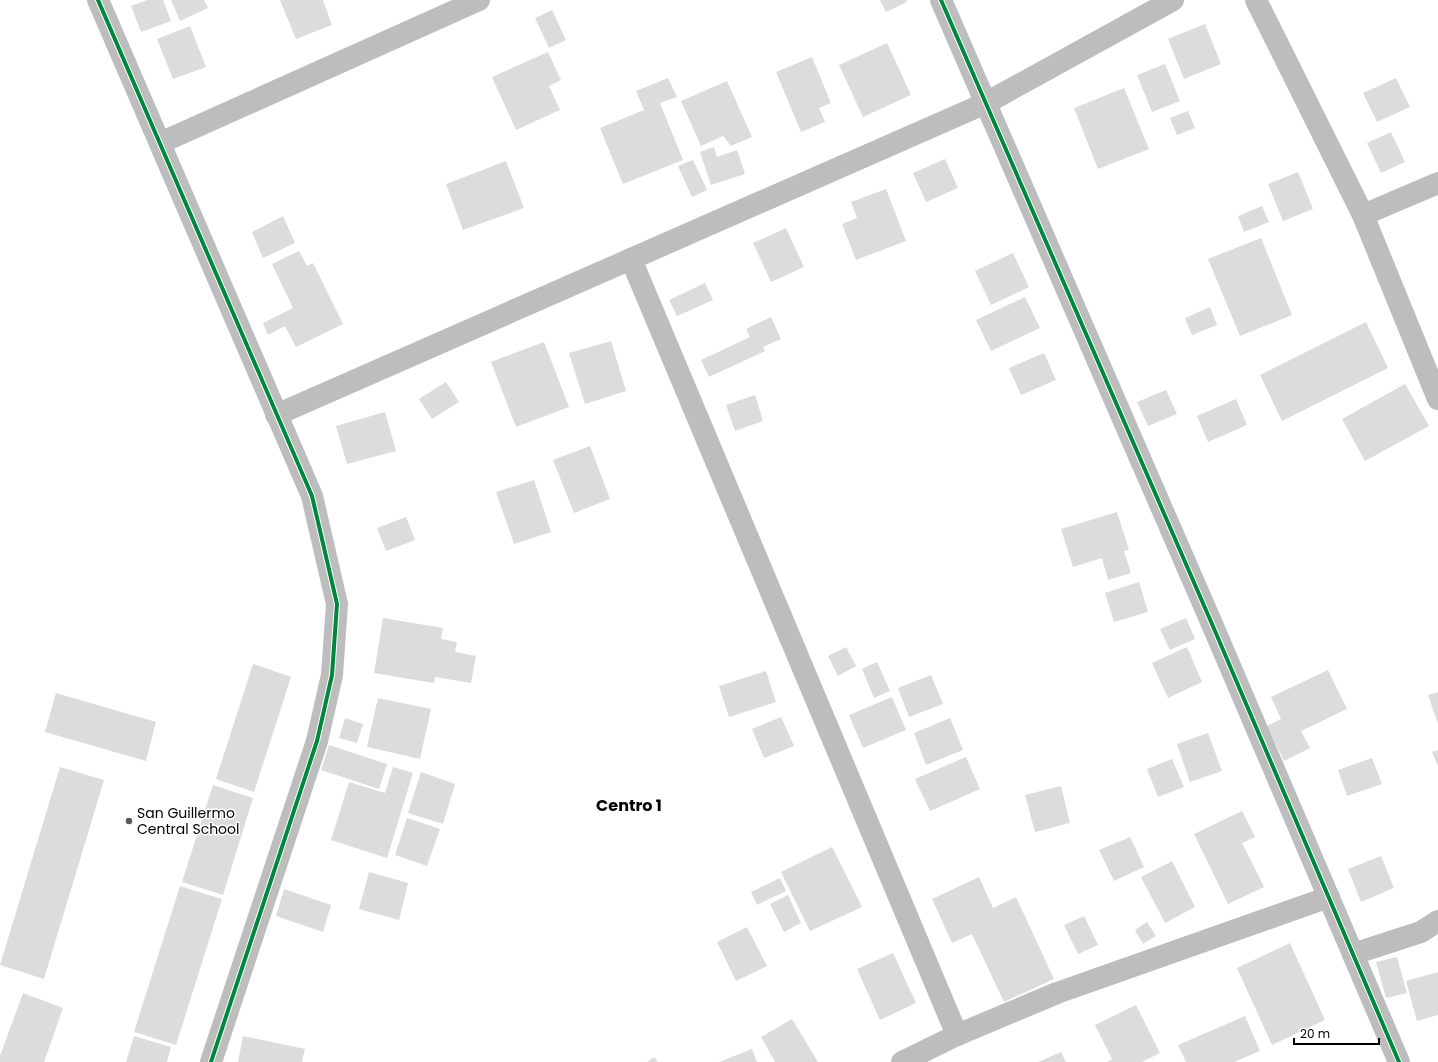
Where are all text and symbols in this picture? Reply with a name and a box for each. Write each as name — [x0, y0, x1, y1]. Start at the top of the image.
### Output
district label: Centro 1 — [596, 794, 662, 817]
place label: San Guillermo Central School — [137, 803, 239, 839]
marker: San Guillermo Central School — [124, 816, 134, 826]
scale bar — [1294, 1020, 1379, 1046]
text: 20 m — [1300, 1025, 1330, 1042]

